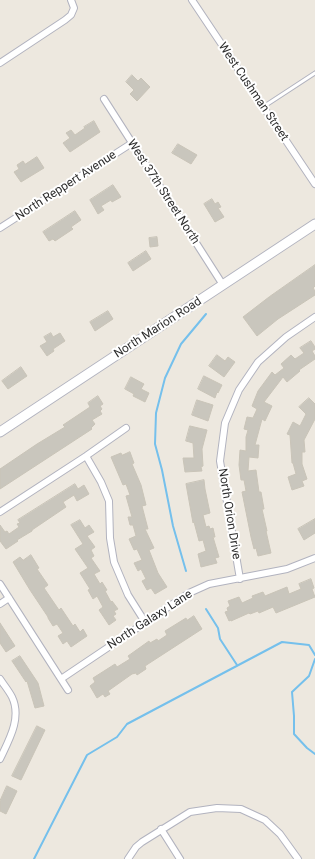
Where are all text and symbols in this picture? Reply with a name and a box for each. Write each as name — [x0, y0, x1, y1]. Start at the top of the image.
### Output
street label: West Cushman Street — [215, 40, 291, 144]
street label: West 37th Street North — [124, 137, 202, 247]
street label: North Reppert Avenue — [13, 148, 119, 224]
street label: North Marion Road — [112, 294, 204, 362]
street label: North Orion Drive — [215, 467, 243, 561]
street label: North Galaxy Lane — [105, 587, 195, 653]

